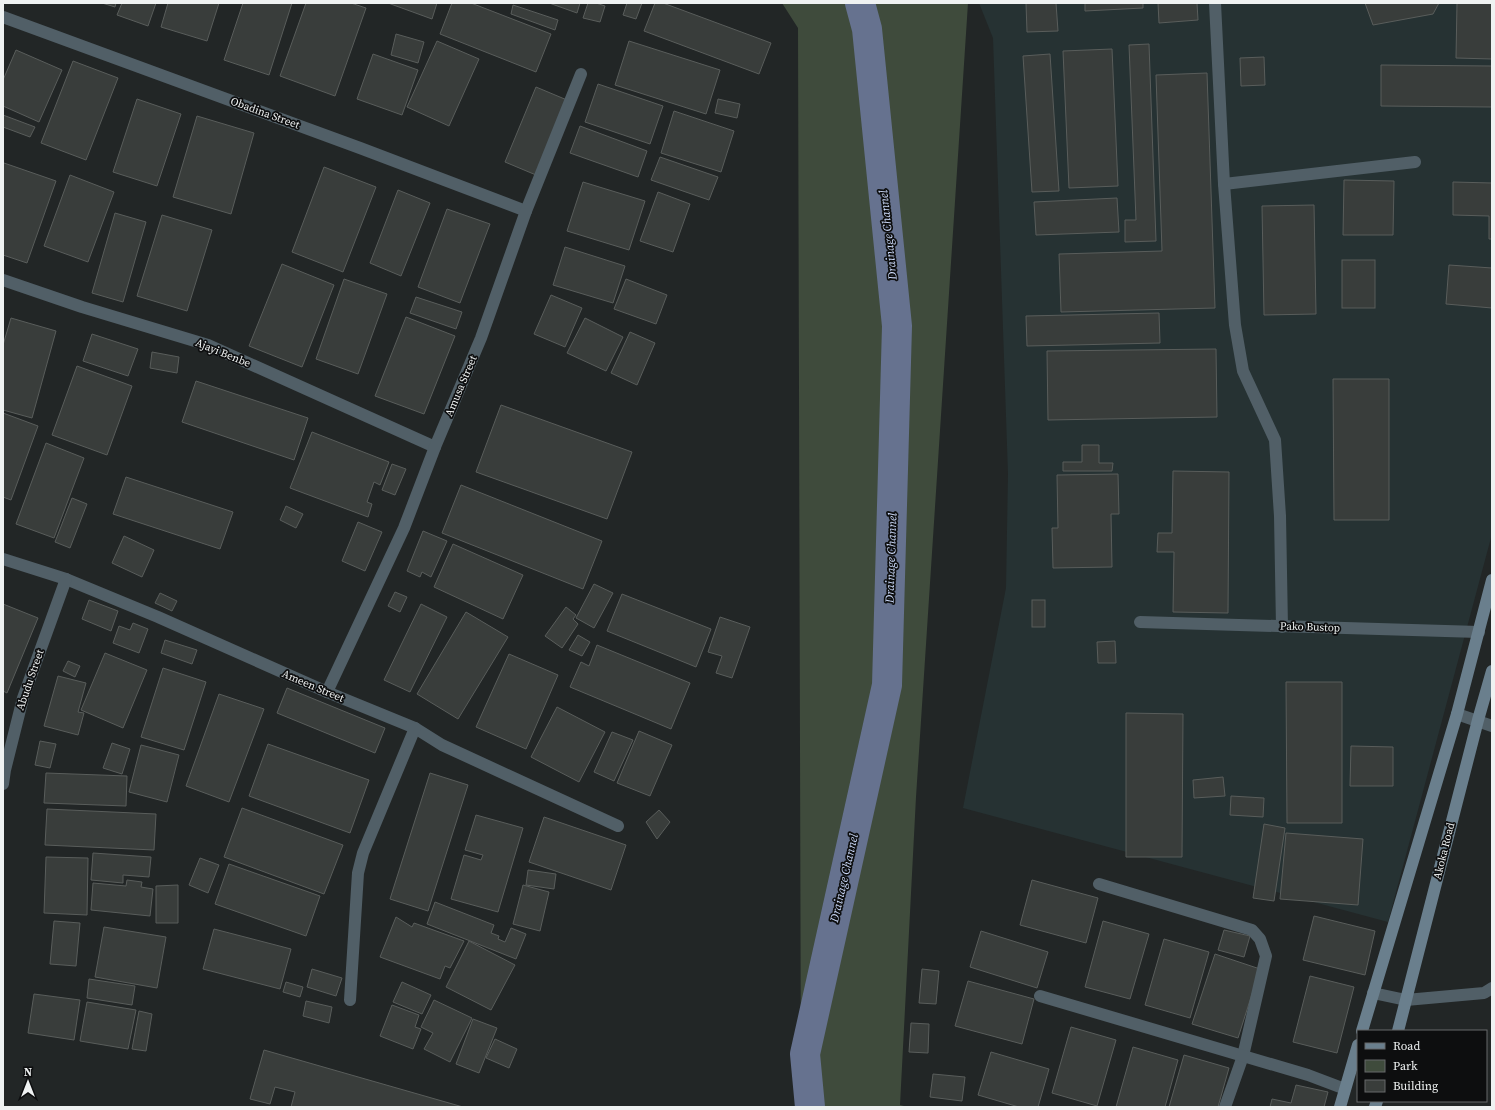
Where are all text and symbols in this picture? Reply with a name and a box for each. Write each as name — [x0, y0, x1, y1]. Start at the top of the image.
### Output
street label: Obadina Street — [228, 94, 302, 133]
water label: Drainage Channel — [875, 189, 901, 282]
street label: Ajayi Benbe — [193, 335, 253, 371]
street label: Amusa Street — [441, 353, 481, 419]
water label: Drainage Channel — [881, 512, 901, 604]
street label: Pako Bustop — [1280, 618, 1340, 636]
street label: Abudu Street — [13, 647, 48, 712]
street label: Ameen Street — [280, 666, 347, 706]
street label: Akoka Road — [1430, 820, 1458, 881]
water label: Drainage Channel — [826, 832, 862, 925]
legend — [1357, 1030, 1487, 1102]
text: Road — [1393, 1038, 1420, 1054]
text: Park — [1393, 1058, 1418, 1074]
north arrow — [8, 1062, 48, 1102]
text: N — [24, 1065, 32, 1080]
text: Building — [1393, 1078, 1438, 1094]

